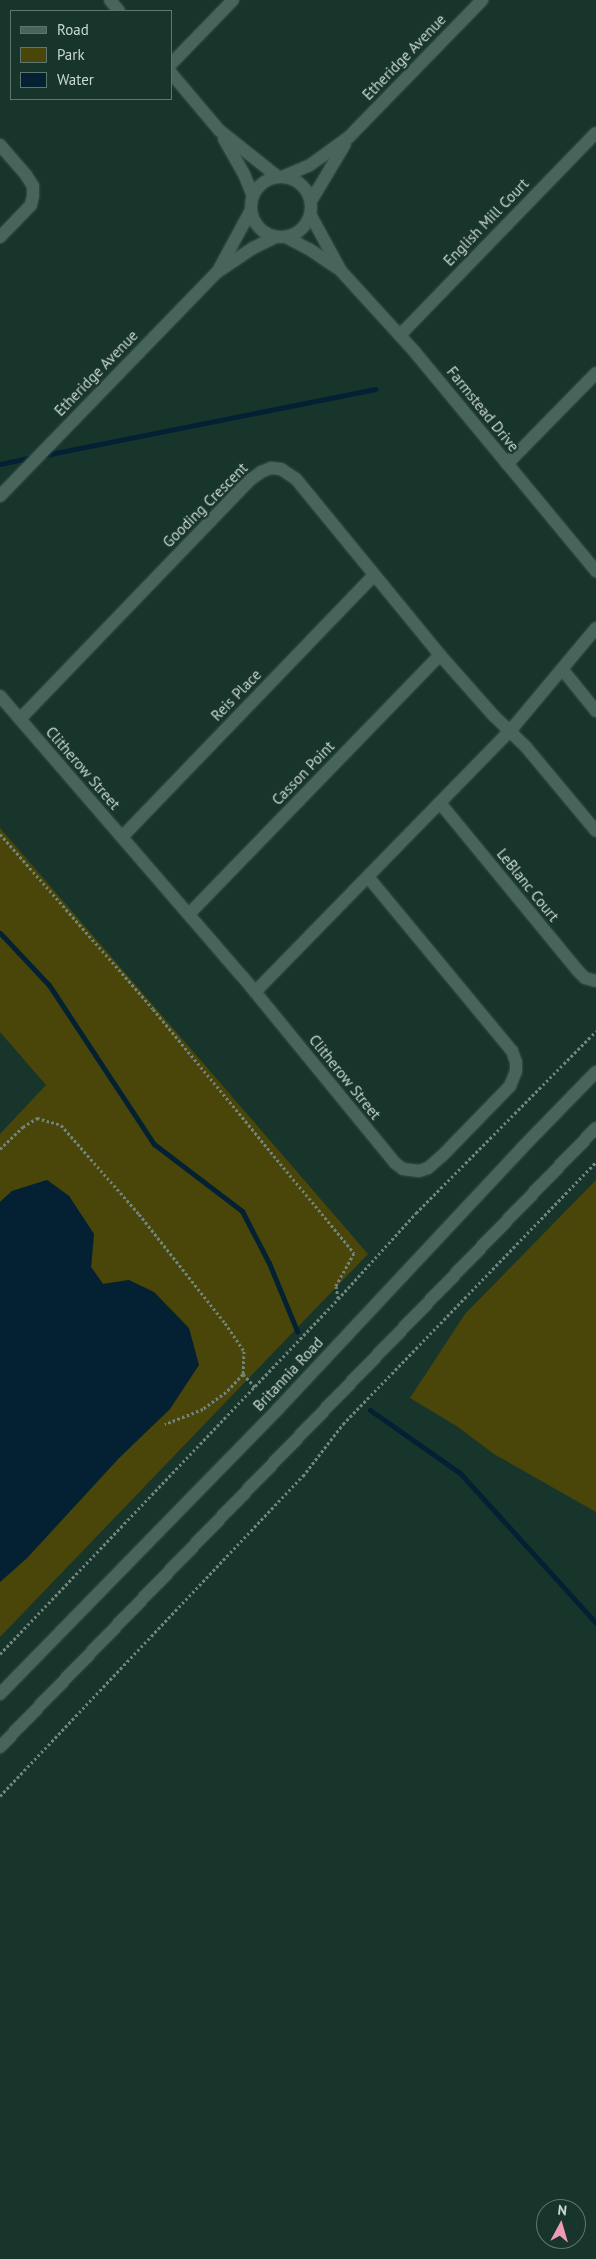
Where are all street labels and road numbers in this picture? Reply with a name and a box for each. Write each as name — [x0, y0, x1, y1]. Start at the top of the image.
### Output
street label: Etheridge Avenue — [358, 10, 450, 104]
street label: English Mill Court — [440, 175, 532, 269]
street label: Etheridge Avenue — [50, 326, 142, 420]
street label: Farmstead Drive — [443, 363, 523, 455]
street label: Gooding Crescent — [159, 459, 251, 551]
street label: Reis Place — [207, 666, 265, 724]
street label: Clitherow Street — [42, 723, 124, 813]
street label: Casson Point — [268, 737, 338, 809]
street label: LeBlanc Court — [493, 845, 563, 925]
street label: Clitherow Street — [305, 1031, 385, 1123]
street label: Britannia Road — [249, 1333, 327, 1415]

